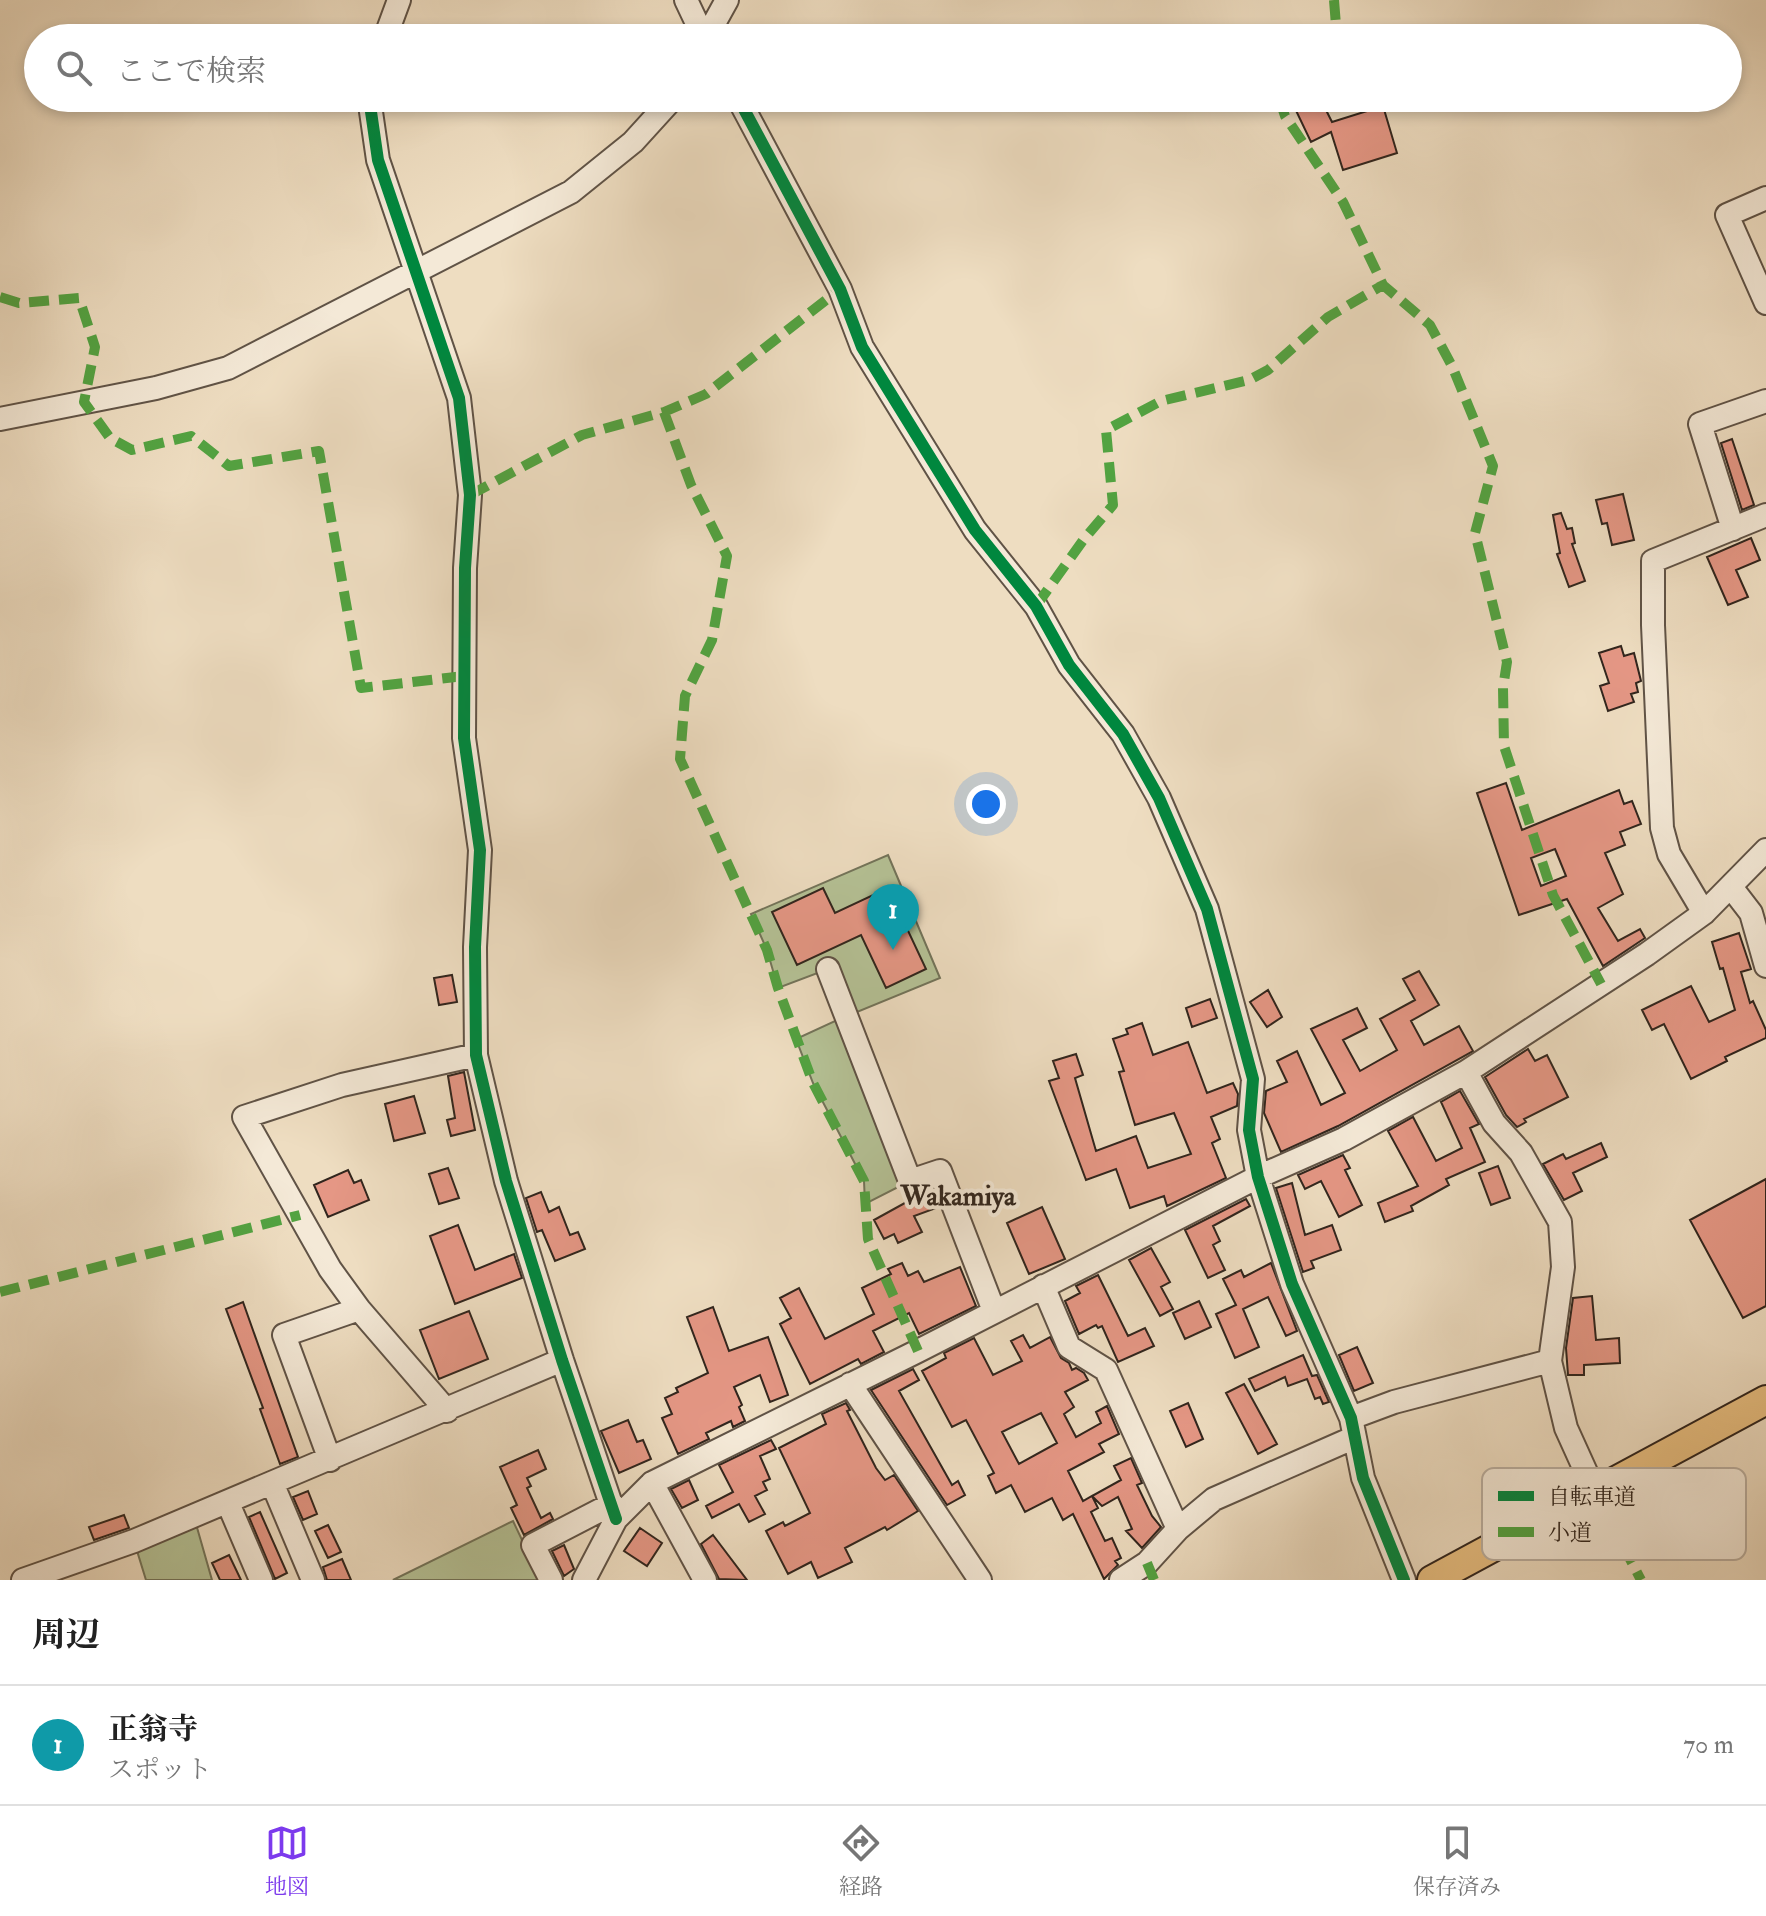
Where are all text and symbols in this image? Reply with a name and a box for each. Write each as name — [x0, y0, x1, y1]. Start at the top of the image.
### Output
search box — [24, 24, 1742, 112]
icon: search — [52, 46, 96, 90]
text: ここで検索 — [116, 53, 266, 90]
your location — [966, 784, 1006, 824]
pin: 1 — [867, 884, 919, 950]
district label: Wakamiya — [899, 1179, 1017, 1214]
legend — [1482, 1468, 1746, 1560]
text: 自転車道 — [1548, 1483, 1636, 1511]
text: 小道 — [1548, 1519, 1592, 1547]
text: 周辺 — [32, 1614, 100, 1657]
text: 正翁寺 — [108, 1711, 198, 1748]
text: 1 — [53, 1729, 63, 1761]
text: 70 m — [1683, 1729, 1734, 1761]
text: スポット — [108, 1754, 212, 1786]
tab: 地図 — [265, 1821, 309, 1901]
tab: 経路 — [839, 1821, 883, 1901]
tab: 保存済み — [1413, 1821, 1501, 1901]

